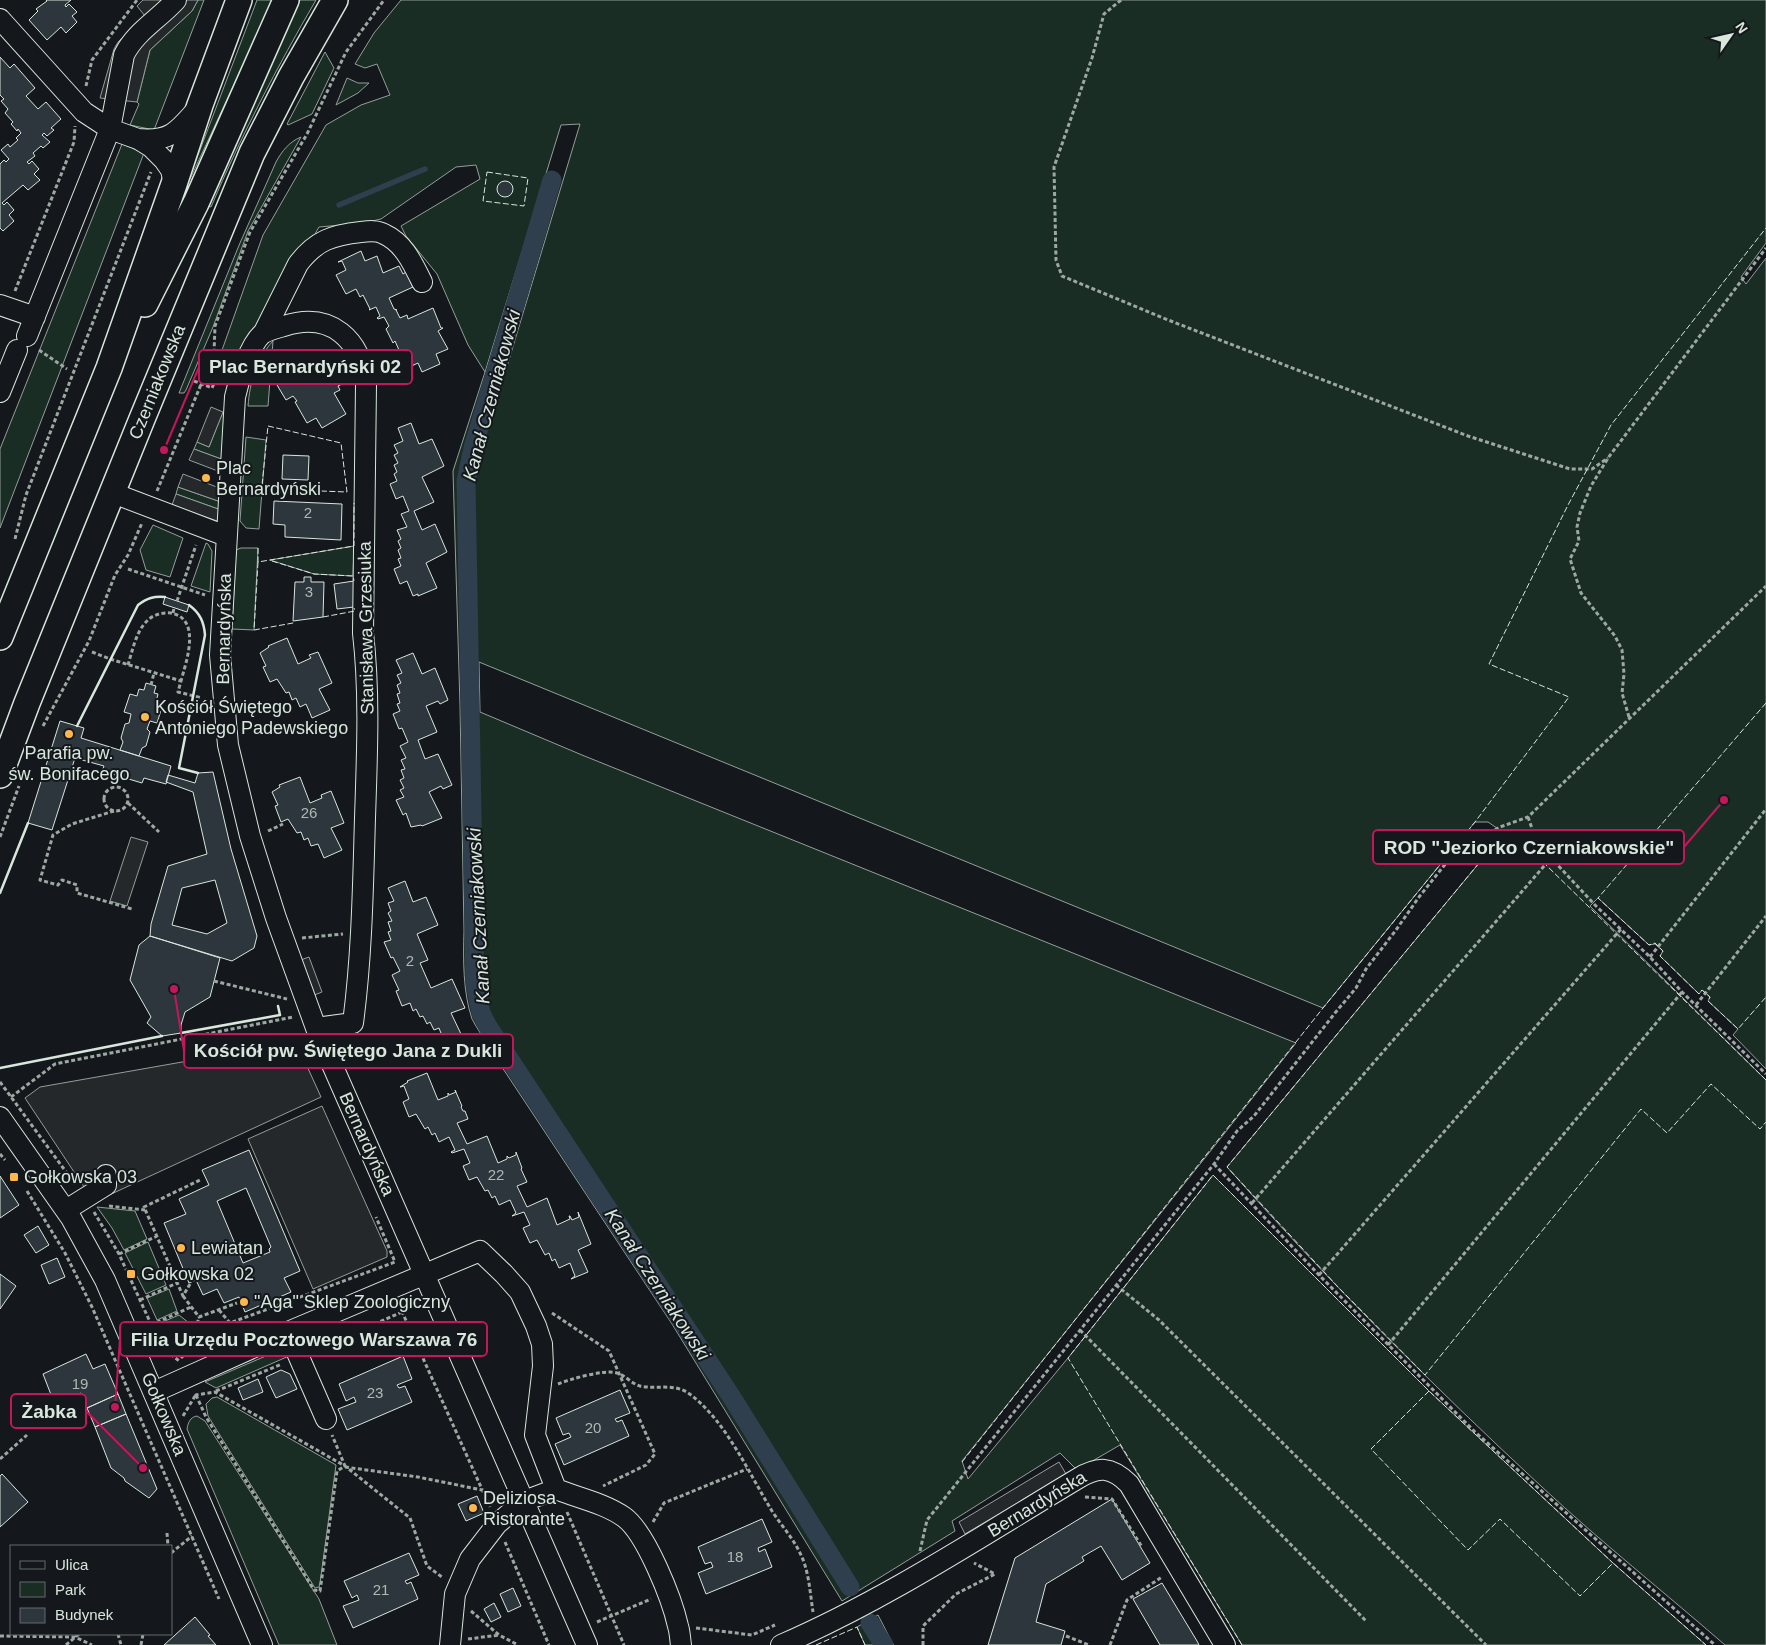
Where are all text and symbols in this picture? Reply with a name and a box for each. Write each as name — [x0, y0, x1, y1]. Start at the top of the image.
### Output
north arrow — [1706, 10, 1756, 60]
text: N — [1732, 19, 1751, 36]
water label: Kanał Czerniakowski — [459, 306, 525, 483]
street label: Czerniakowska — [125, 321, 190, 442]
callout: Plac Bernardyński 02 — [199, 350, 412, 384]
text: Plac Bernardyński 02 — [209, 356, 401, 377]
place label: Plac Bernardyński — [216, 458, 321, 499]
marker: Plac Bernardyński — [200, 472, 212, 484]
house number: 2 — [304, 504, 312, 521]
street label: Stanisława Grzesiuka — [354, 540, 378, 715]
street label: Bernardyńska — [213, 572, 235, 685]
house number: 3 — [305, 583, 313, 600]
place label: Kościół Świętego Antoniego Padewskiego — [155, 696, 348, 738]
marker: Kościół Świętego Antoniego Padewskiego — [139, 711, 151, 723]
marker: Parafia pw. św. Bonifacego — [63, 728, 75, 740]
place label: Parafia pw. św. Bonifacego — [8, 743, 130, 784]
house number: 26 — [301, 804, 317, 821]
water label: Kanał Czerniakowski — [463, 827, 494, 1005]
callout: ROD "Jeziorko Czerniakowskie" — [1373, 830, 1684, 864]
text: ROD "Jeziorko Czerniakowskie" — [1384, 837, 1674, 858]
house number: 2 — [406, 952, 414, 969]
callout: Kościół pw. Świętego Jana z Dukli — [184, 1034, 513, 1068]
text: Kościół pw. Świętego Jana z Dukli — [194, 1040, 502, 1061]
street label: Bernardyńska — [335, 1089, 399, 1200]
house number: 22 — [488, 1166, 504, 1183]
place label: Gołkowska 03 — [24, 1167, 137, 1187]
marker: Gołkowska 03 — [8, 1171, 20, 1183]
water label: Kanał Czerniakowski — [601, 1205, 715, 1365]
place label: Lewiatan — [191, 1238, 263, 1258]
marker: Lewiatan — [175, 1242, 187, 1254]
place label: Gołkowska 02 — [141, 1264, 254, 1284]
marker: Gołkowska 02 — [125, 1268, 137, 1280]
place label: "Aga" Sklep Zoologiczny — [254, 1292, 450, 1312]
marker: "Aga" Sklep Zoologiczny — [238, 1296, 250, 1308]
callout: Filia Urzędu Pocztowego Warszawa 76 — [120, 1322, 487, 1356]
text: Filia Urzędu Pocztowego Warszawa 76 — [131, 1329, 477, 1350]
street label: Gołkowska — [138, 1370, 191, 1459]
house number: 19 — [72, 1375, 88, 1392]
house number: 23 — [367, 1384, 383, 1401]
callout: Żabka — [11, 1394, 86, 1428]
text: Żabka — [22, 1401, 77, 1422]
house number: 20 — [585, 1419, 601, 1436]
street label: Bernardyńska — [984, 1466, 1091, 1541]
place label: Deliziosa Ristorante — [483, 1488, 565, 1529]
marker: Deliziosa Ristorante — [467, 1502, 479, 1514]
legend — [10, 1545, 172, 1635]
house number: 18 — [727, 1548, 743, 1565]
text: Ulica — [55, 1556, 89, 1573]
text: Park — [55, 1581, 86, 1598]
house number: 21 — [373, 1581, 389, 1598]
text: Budynek — [55, 1606, 114, 1623]

